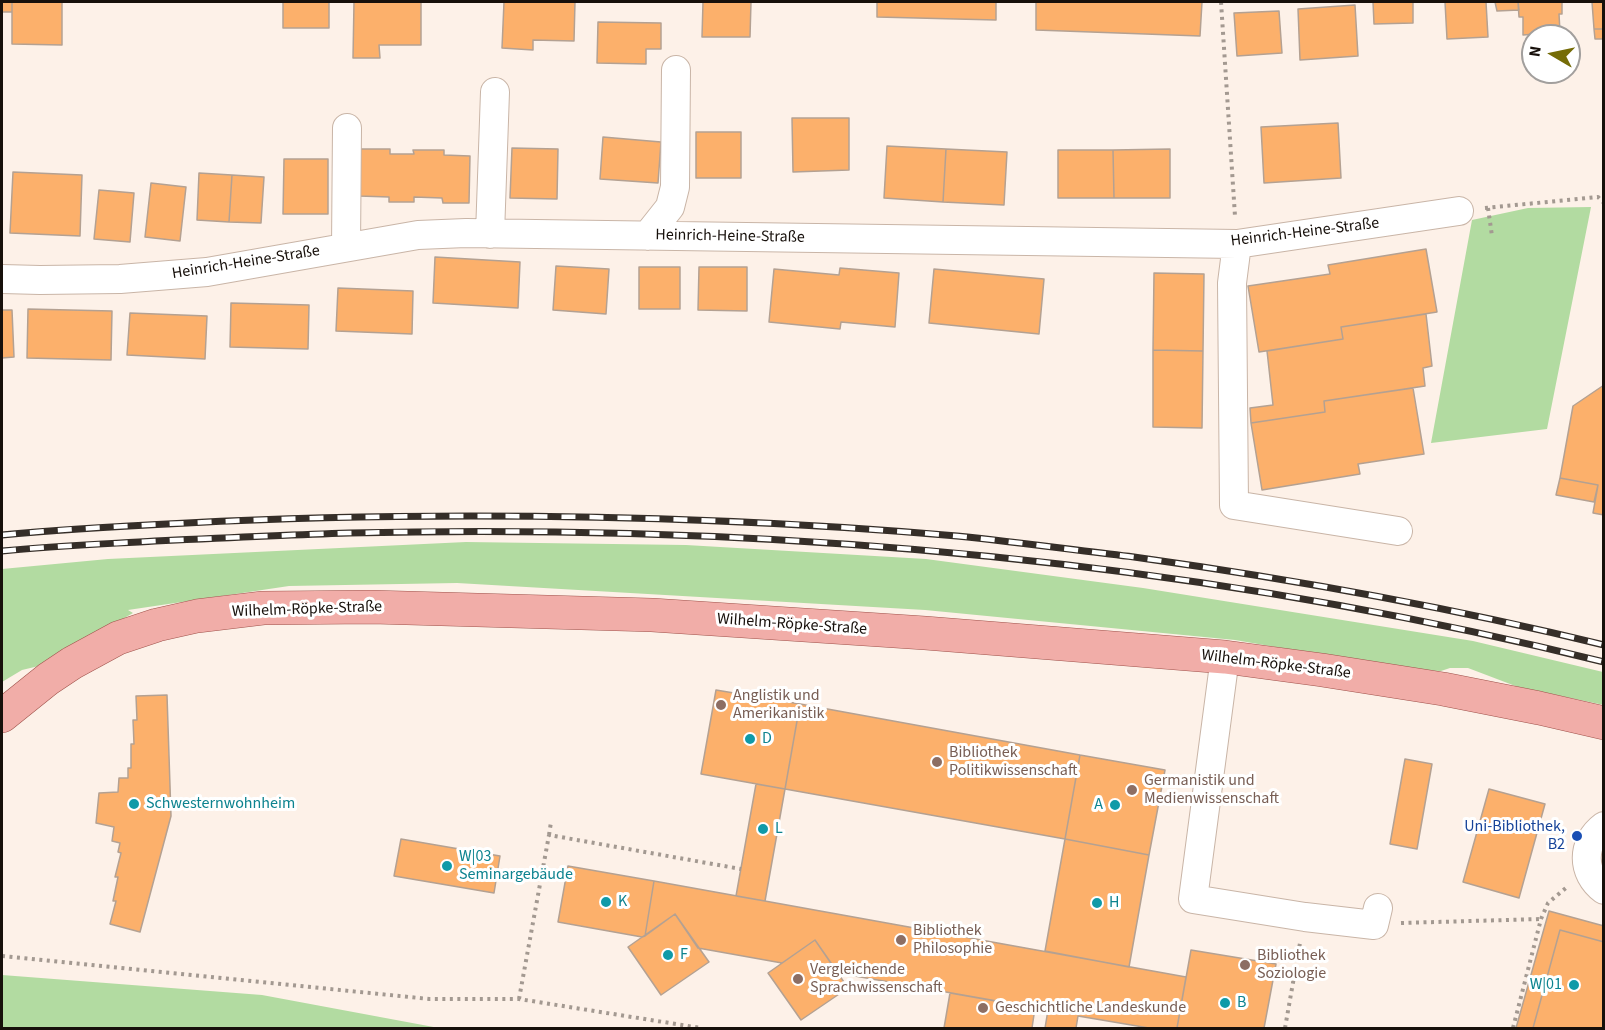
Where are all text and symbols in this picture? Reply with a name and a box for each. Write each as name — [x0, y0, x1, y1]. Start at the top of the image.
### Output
north arrow — [1521, 24, 1581, 84]
text: N — [1523, 45, 1547, 58]
street label: Heinrich-Heine-Straße — [1230, 214, 1380, 252]
street label: Heinrich-Heine-Straße — [655, 226, 805, 248]
street label: Heinrich-Heine-Straße — [171, 242, 321, 284]
street label: Wilhelm-Röpke-Straße — [231, 598, 383, 622]
street label: Wilhelm-Röpke-Straße — [716, 610, 868, 640]
street label: Wilhelm-Röpke-Straße — [1200, 646, 1352, 684]
place label: Anglistik und Amerikanistik — [733, 686, 825, 724]
marker: Anglistik und Amerikanistik — [714, 698, 728, 712]
place label: D — [762, 729, 772, 749]
marker: D — [743, 732, 757, 746]
place label: Bibliothek Politikwissenschaft — [949, 743, 1077, 781]
marker: Bibliothek Politikwissenschaft — [930, 755, 944, 769]
place label: Germanistik und Medienwissenschaft — [1144, 771, 1279, 809]
marker: Germanistik und Medienwissenschaft — [1125, 783, 1139, 797]
place label: Schwesternwohnheim — [146, 794, 295, 814]
place label: A — [1094, 795, 1103, 815]
marker: Schwesternwohnheim — [127, 797, 141, 811]
marker: A — [1108, 798, 1122, 812]
place label: Uni-Bibliothek, B2 — [1464, 817, 1565, 855]
place label: L — [775, 819, 783, 839]
marker: L — [756, 822, 770, 836]
marker: Uni-Bibliothek, B2 — [1570, 829, 1584, 843]
place label: W|03 Seminargebäude — [459, 847, 573, 885]
marker: W|03 Seminargebäude — [440, 859, 454, 873]
place label: K — [618, 892, 627, 912]
place label: H — [1109, 893, 1119, 913]
marker: K — [599, 895, 613, 909]
marker: H — [1090, 896, 1104, 910]
place label: Bibliothek Philosophie — [913, 921, 992, 959]
marker: Bibliothek Philosophie — [894, 933, 908, 947]
place label: F — [680, 945, 688, 965]
place label: Bibliothek Soziologie — [1257, 946, 1326, 984]
marker: F — [661, 948, 675, 962]
marker: Bibliothek Soziologie — [1238, 958, 1252, 972]
place label: Vergleichende Sprachwissenschaft — [810, 960, 942, 998]
marker: Vergleichende Sprachwissenschaft — [791, 972, 805, 986]
place label: W|01 — [1530, 975, 1562, 995]
marker: W|01 — [1567, 978, 1581, 992]
place label: B — [1237, 993, 1246, 1013]
marker: B — [1218, 996, 1232, 1010]
place label: Geschichtliche Landeskunde — [995, 998, 1186, 1018]
marker: Geschichtliche Landeskunde — [976, 1001, 990, 1015]

